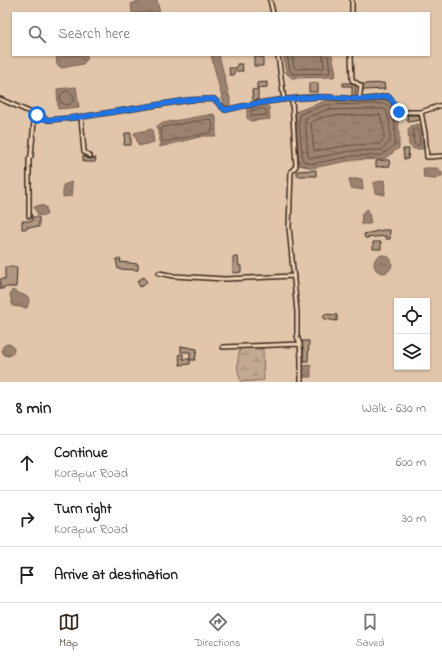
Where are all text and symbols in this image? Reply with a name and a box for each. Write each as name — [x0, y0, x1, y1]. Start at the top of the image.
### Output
search box — [12, 12, 430, 56]
icon: search — [26, 23, 48, 45]
text: Search here — [58, 23, 130, 45]
route end — [390, 103, 408, 121]
route start — [28, 106, 46, 124]
map controls — [394, 298, 430, 370]
button: locate — [394, 298, 430, 334]
button: layers — [394, 334, 430, 370]
text: 8 min — [16, 396, 51, 421]
text: Walk · 630 m — [362, 399, 426, 418]
text: Continue — [54, 442, 108, 464]
icon: ahead — [16, 452, 38, 474]
text: 600 m — [396, 453, 426, 472]
text: Korapur Road — [54, 464, 128, 483]
text: Turn right — [54, 498, 112, 520]
icon: right — [16, 508, 38, 530]
text: 30 m — [402, 509, 426, 528]
text: Korapur Road — [54, 520, 128, 539]
icon: arrive — [16, 564, 38, 586]
text: Arrive at destination — [54, 564, 178, 586]
tab: Map — [58, 611, 80, 651]
tab: Directions — [195, 611, 240, 651]
tab: Saved — [356, 611, 384, 651]

